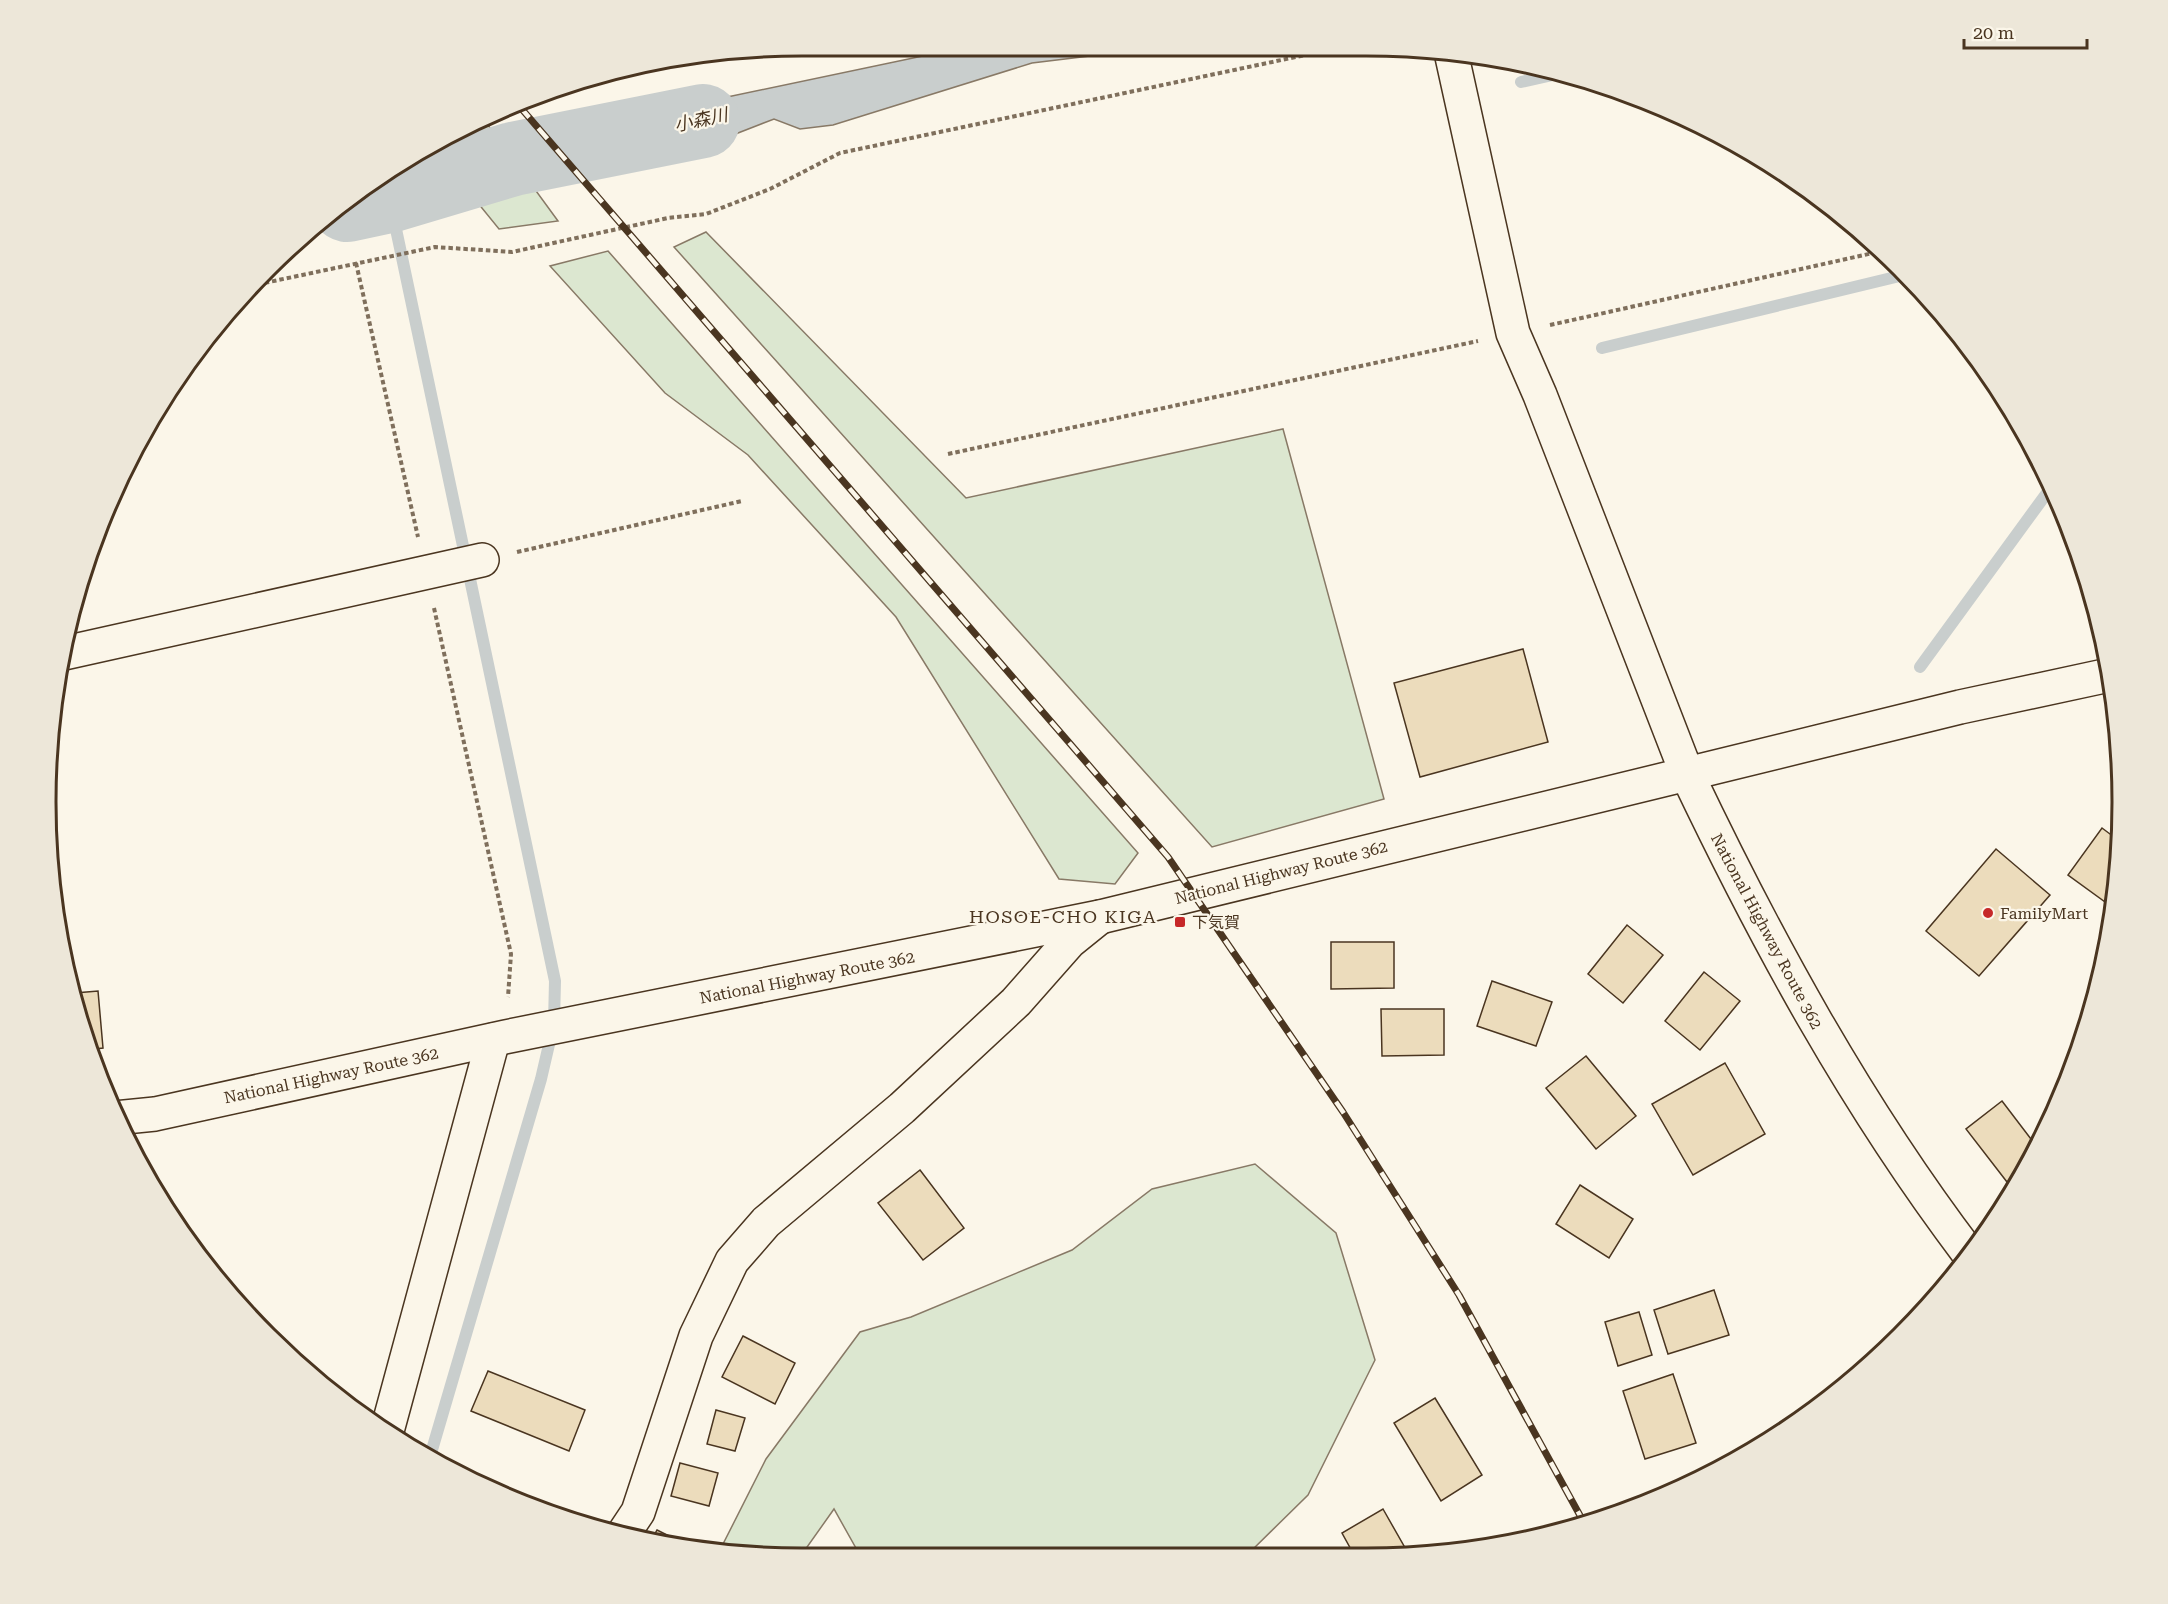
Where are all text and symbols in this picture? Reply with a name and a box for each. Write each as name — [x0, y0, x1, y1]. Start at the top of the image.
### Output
scale bar — [1964, 12, 2087, 50]
text: 20 m — [1973, 22, 2014, 43]
water label: 小森川 — [672, 103, 731, 135]
street label: National Highway Route 362 — [1707, 830, 1826, 1032]
street label: National Highway Route 362 — [1173, 837, 1390, 908]
place label: FamilyMart — [2000, 904, 2088, 923]
district label: HOSOE-CHO KIGA — [969, 906, 1157, 927]
marker: FamilyMart — [1981, 906, 1995, 920]
place label: 下気賀 — [1192, 913, 1240, 932]
marker: 下気賀 — [1173, 915, 1187, 929]
street label: National Highway Route 362 — [698, 947, 916, 1008]
street label: National Highway Route 362 — [222, 1043, 440, 1108]

